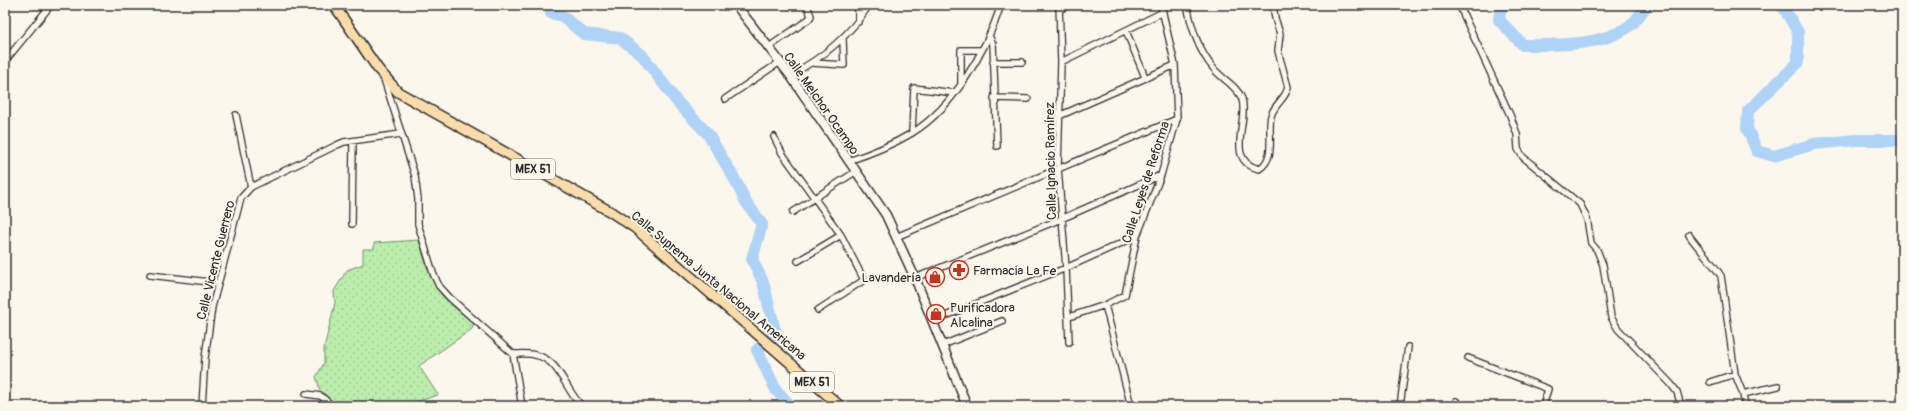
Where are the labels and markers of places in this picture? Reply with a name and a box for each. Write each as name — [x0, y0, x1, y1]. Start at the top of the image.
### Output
pharmacy icon: Farmacia La Fe — [948, 259, 970, 281]
place label: Farmacia La Fe — [973, 263, 1057, 279]
shop icon: Lavandería — [924, 266, 946, 288]
place label: Lavandería — [862, 270, 921, 286]
place label: Purificadora Alcalina — [950, 300, 1015, 331]
shop icon: Purificadora Alcalina — [925, 303, 947, 325]

